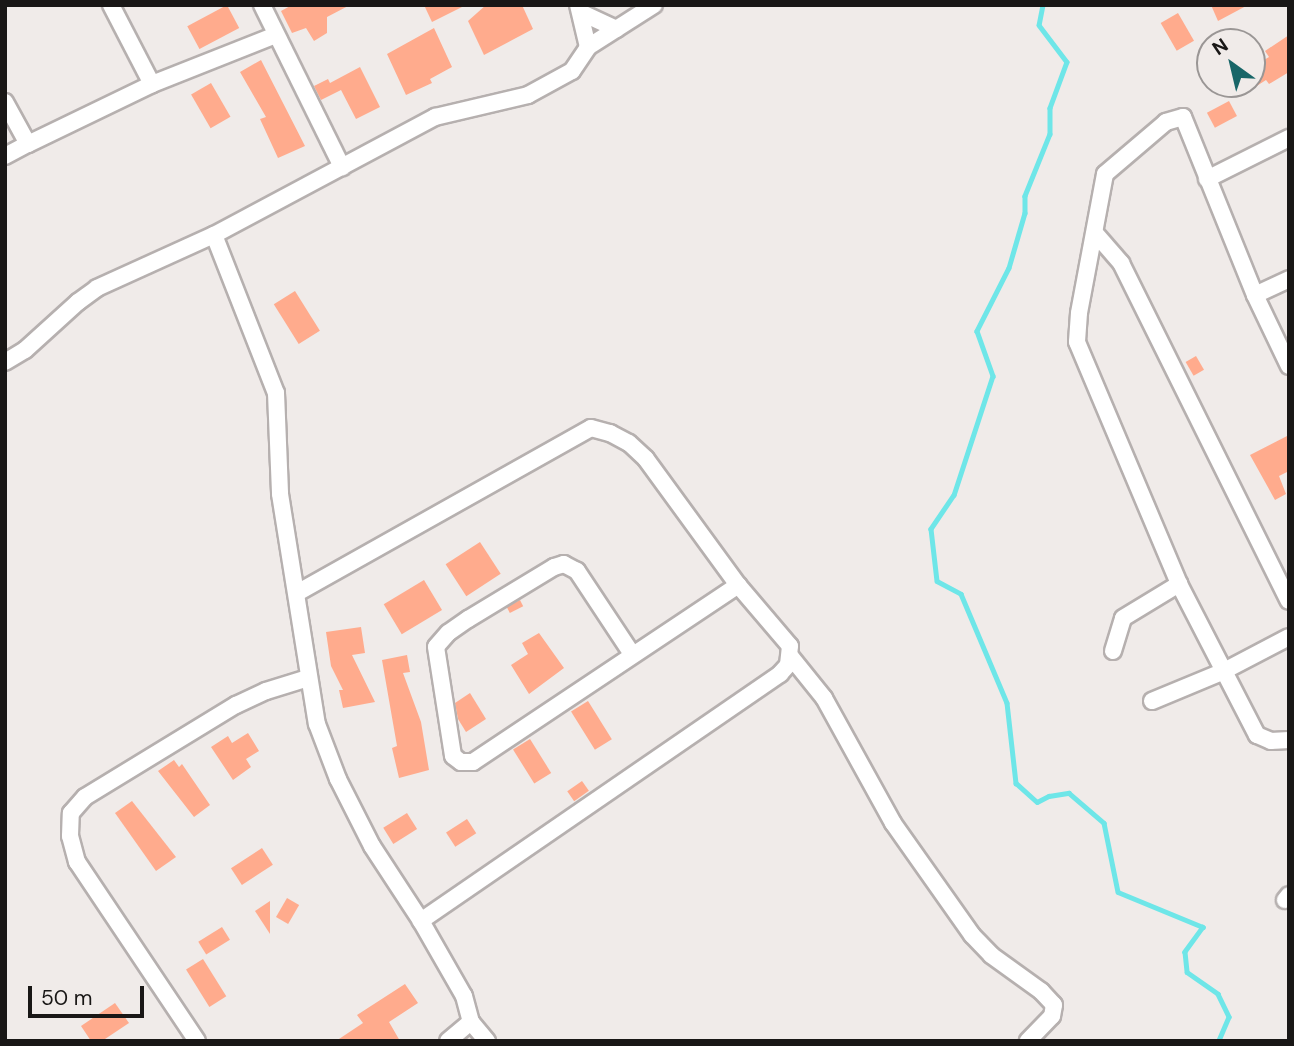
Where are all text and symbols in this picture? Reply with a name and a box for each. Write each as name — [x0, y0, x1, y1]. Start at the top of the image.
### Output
north arrow — [1196, 28, 1266, 98]
text: N — [1207, 33, 1233, 61]
scale bar — [32, 972, 147, 1016]
text: 50 m — [41, 984, 92, 1012]

